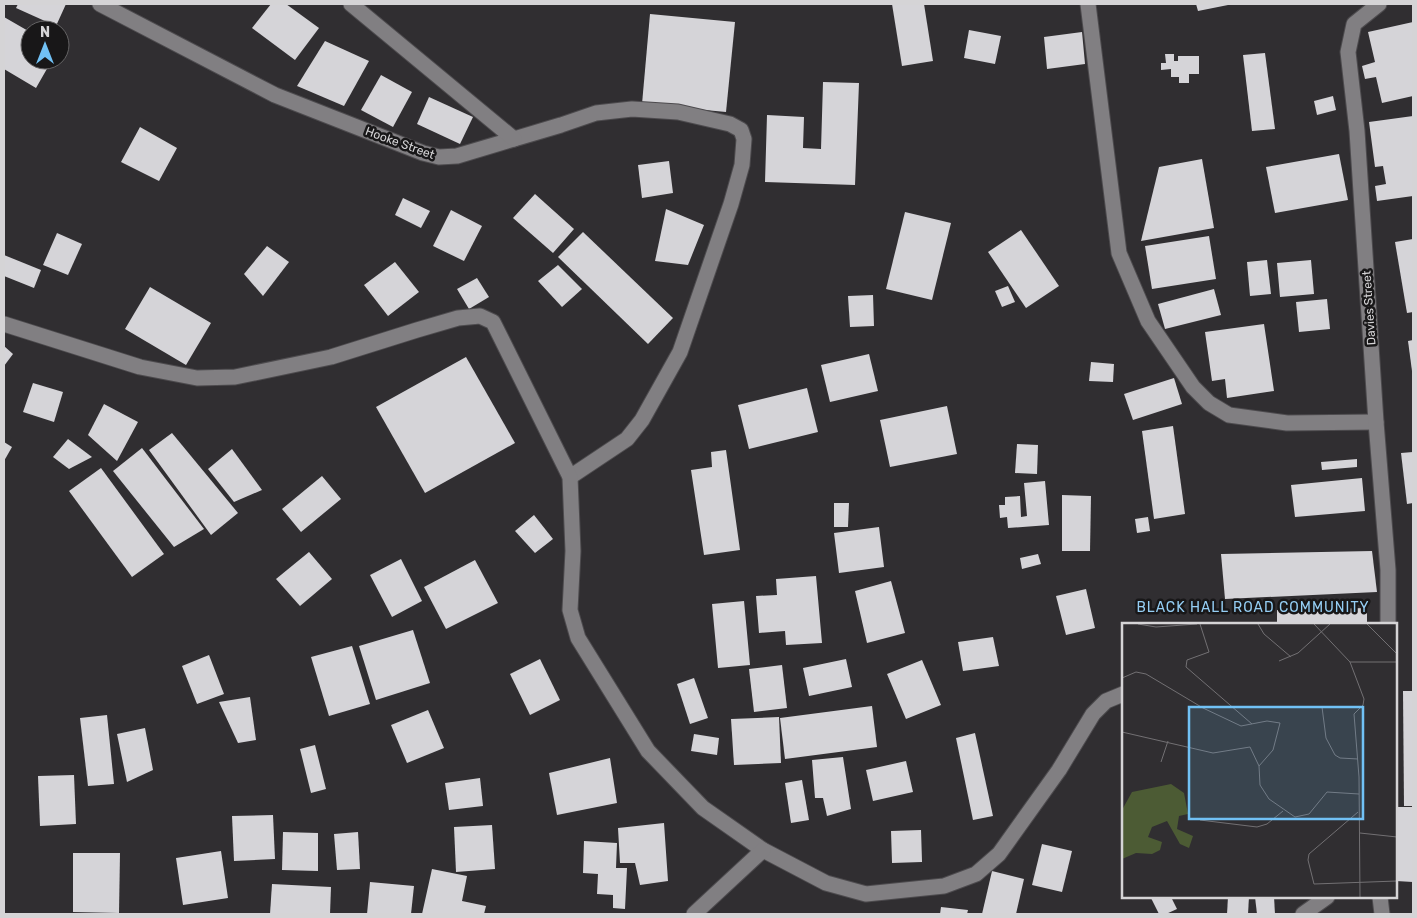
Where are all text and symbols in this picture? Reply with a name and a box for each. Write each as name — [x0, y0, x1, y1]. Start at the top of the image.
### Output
north arrow — [20, 20, 70, 70]
text: N — [40, 24, 50, 41]
street label: Hooke Street — [363, 124, 437, 162]
street label: Davies Street — [1359, 270, 1379, 346]
district label: BLACK HALL ROAD COMMUNITY — [1136, 599, 1370, 616]
inset map — [1122, 623, 1397, 898]

